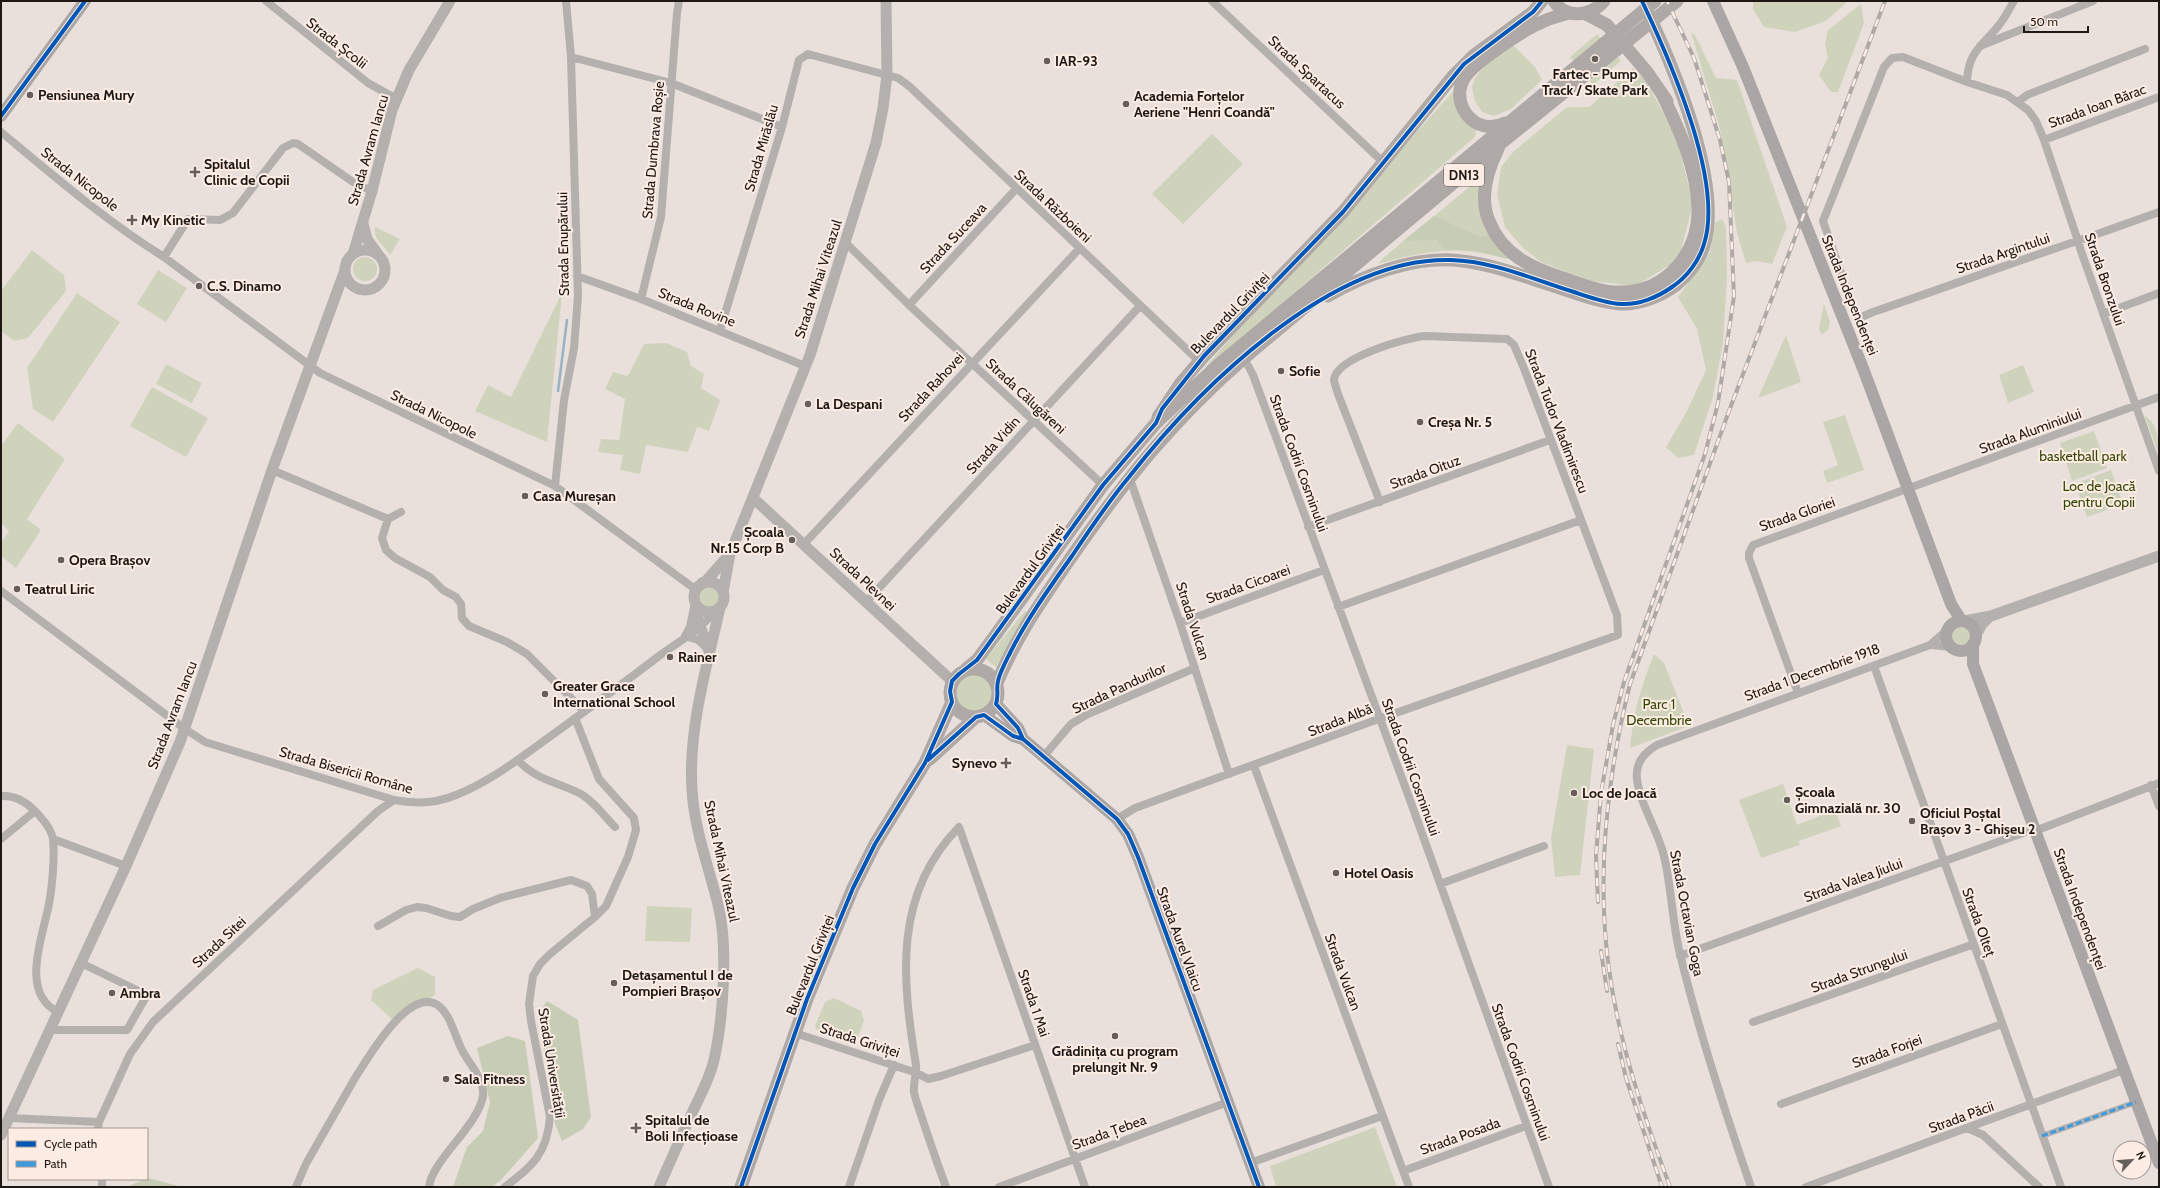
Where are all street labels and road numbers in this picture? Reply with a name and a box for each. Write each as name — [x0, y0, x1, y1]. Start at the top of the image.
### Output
street label: Strada Școlii — [303, 14, 371, 73]
street label: Strada Spartacus — [1265, 32, 1350, 113]
street label: Strada Dumbrava Roșie — [638, 80, 668, 220]
street label: Strada Ioan Bărac — [2046, 80, 2148, 132]
street label: Strada Avram Iancu — [344, 92, 392, 208]
street label: Strada Mirăslău — [740, 102, 782, 194]
street label: Strada Nicopole — [37, 143, 123, 215]
road number: DN13 — [1444, 164, 1484, 186]
street label: Strada Războieni — [1010, 165, 1096, 247]
street label: Strada Enupărului — [553, 192, 573, 296]
street label: Strada Suceava — [916, 199, 991, 277]
street label: Strada Mihai Viteazul — [790, 217, 846, 341]
street label: Strada Argintului — [1954, 229, 2052, 277]
street label: Strada Bronzului — [2081, 230, 2129, 328]
street label: Strada Independenței — [1818, 232, 1882, 358]
street label: Bulevardul Griviței — [1186, 268, 1274, 358]
street label: Strada Rovine — [656, 283, 738, 331]
street label: Strada Tudor Vladimirescu — [1521, 346, 1593, 496]
street label: Strada Rahovei — [894, 348, 968, 426]
street label: Strada Călugăreni — [982, 354, 1070, 438]
street label: Strada Nicopole — [388, 385, 480, 443]
street label: Strada Codrii Cosminului — [1266, 392, 1332, 534]
street label: Strada Aluminiului — [1976, 404, 2084, 458]
street label: Strada Vidin — [962, 412, 1024, 478]
street label: Strada Oituz — [1387, 451, 1463, 493]
street label: Strada Gloriei — [1757, 493, 1837, 535]
street label: Bulevardul Griviței — [991, 521, 1069, 617]
street label: Strada Plevnei — [826, 544, 900, 614]
street label: Strada Cicoarei — [1203, 560, 1293, 608]
street label: Strada Vulcan — [1172, 580, 1214, 662]
street label: Strada 1 Decembrie 1918 — [1742, 639, 1882, 705]
street label: Strada Avram Iancu — [143, 658, 201, 772]
street label: Strada Pandurilor — [1069, 658, 1169, 718]
street label: Strada Codrii Cosminului — [1378, 696, 1444, 838]
street label: Strada Albă — [1305, 699, 1375, 741]
street label: Strada Bisericii Române — [277, 742, 415, 798]
street label: Strada Mihai Viteazul — [700, 799, 744, 924]
street label: Strada Independenței — [2050, 846, 2110, 972]
street label: Strada Octavian Goga — [1666, 849, 1708, 978]
street label: Strada Valea Jiului — [1801, 854, 1905, 906]
street label: Strada Aurel Vlaicu — [1153, 884, 1207, 994]
street label: Strada Olteț — [1958, 885, 2000, 959]
street label: Strada Sitei — [188, 912, 250, 972]
street label: Bulevardul Griviței — [782, 912, 838, 1018]
street label: Strada Vulcan — [1321, 931, 1365, 1013]
street label: Strada Strungului — [1808, 945, 1910, 997]
street label: Strada 1 Mai — [1014, 967, 1054, 1039]
street label: Strada Codrii Cosminului — [1488, 1001, 1554, 1143]
street label: Strada Universității — [534, 1007, 570, 1119]
street label: Strada Griviței — [818, 1019, 902, 1061]
street label: Strada Forjei — [1849, 1030, 1925, 1072]
street label: Strada Păcii — [1926, 1097, 1996, 1137]
street label: Strada Țebea — [1069, 1110, 1149, 1154]
street label: Strada Posada — [1417, 1113, 1503, 1159]

